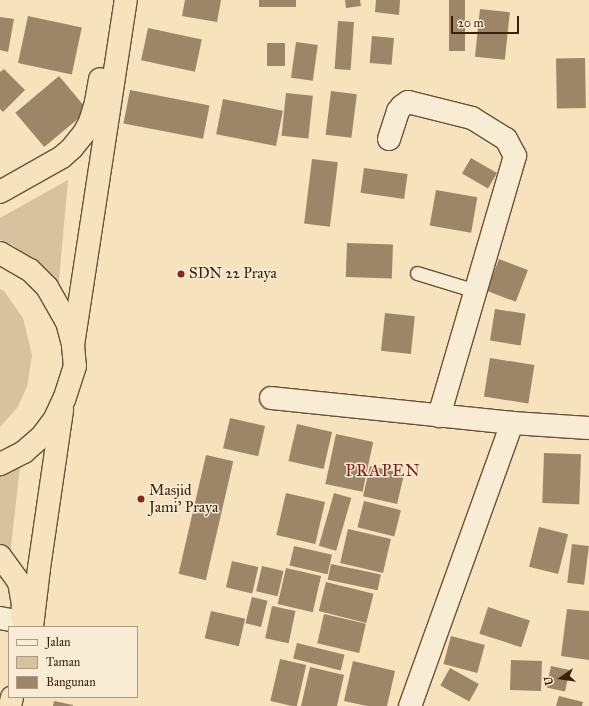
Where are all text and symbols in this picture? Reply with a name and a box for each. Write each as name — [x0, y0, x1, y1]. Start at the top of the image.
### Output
scale bar — [453, 8, 521, 34]
text: 20 m — [458, 16, 484, 30]
place label: SDN 22 Praya — [189, 265, 277, 283]
marker: SDN 22 Praya — [176, 269, 186, 279]
district label: PRAPEN — [345, 461, 421, 481]
place label: Masjid Jami' Praya — [149, 481, 218, 516]
marker: Masjid Jami' Praya — [136, 494, 146, 504]
legend — [8, 626, 138, 698]
text: Jalan — [46, 635, 70, 649]
text: Taman — [46, 655, 80, 669]
north arrow — [541, 658, 581, 698]
text: Bangunan — [46, 675, 96, 689]
text: U — [542, 675, 556, 687]

